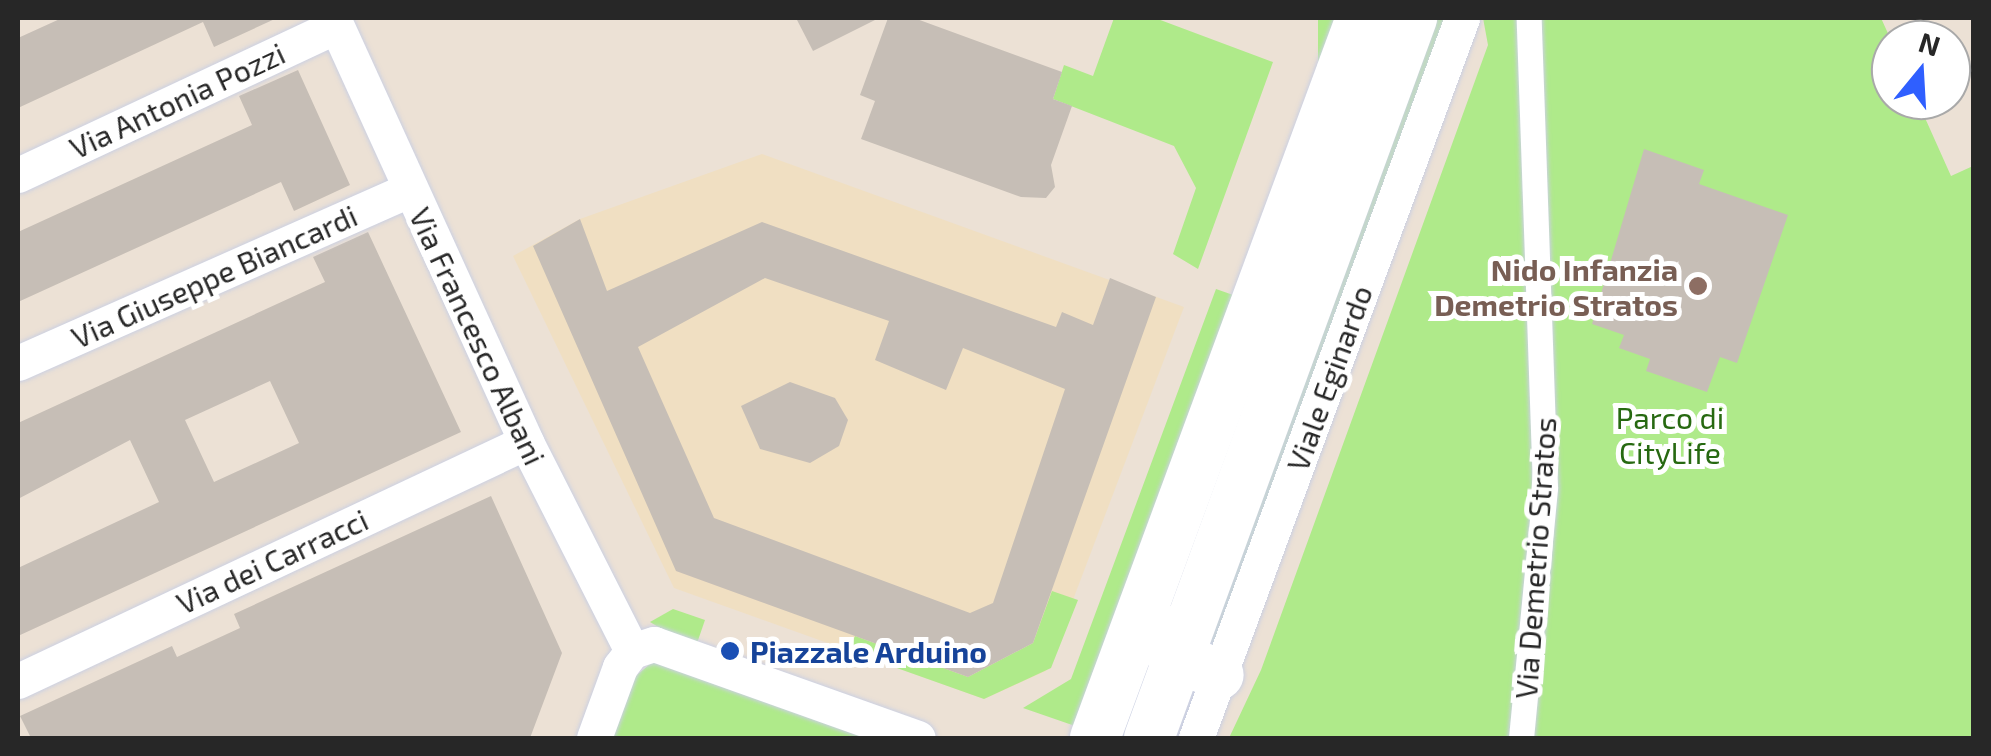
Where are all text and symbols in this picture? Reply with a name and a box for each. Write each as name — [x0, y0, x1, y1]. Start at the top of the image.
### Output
north arrow — [1871, 20, 1971, 120]
text: N — [1915, 24, 1945, 63]
street label: Via Antonia Pozzi — [63, 34, 291, 166]
street label: Via Giuseppe Biancardi — [66, 197, 362, 355]
street label: Via Francesco Albani — [402, 201, 554, 471]
place label: Nido Infanzia Demetrio Stratos — [1434, 251, 1678, 322]
marker: Nido Infanzia Demetrio Stratos — [1687, 275, 1709, 297]
street label: Viale Eginardo — [1279, 280, 1379, 476]
park label: Parco di CityLife — [1616, 399, 1724, 470]
street label: Via Demetrio Stratos — [1507, 416, 1563, 700]
street label: Via dei Carracci — [171, 501, 373, 621]
place label: Piazzale Arduino — [750, 633, 988, 669]
marker: Piazzale Arduino — [719, 640, 741, 662]

